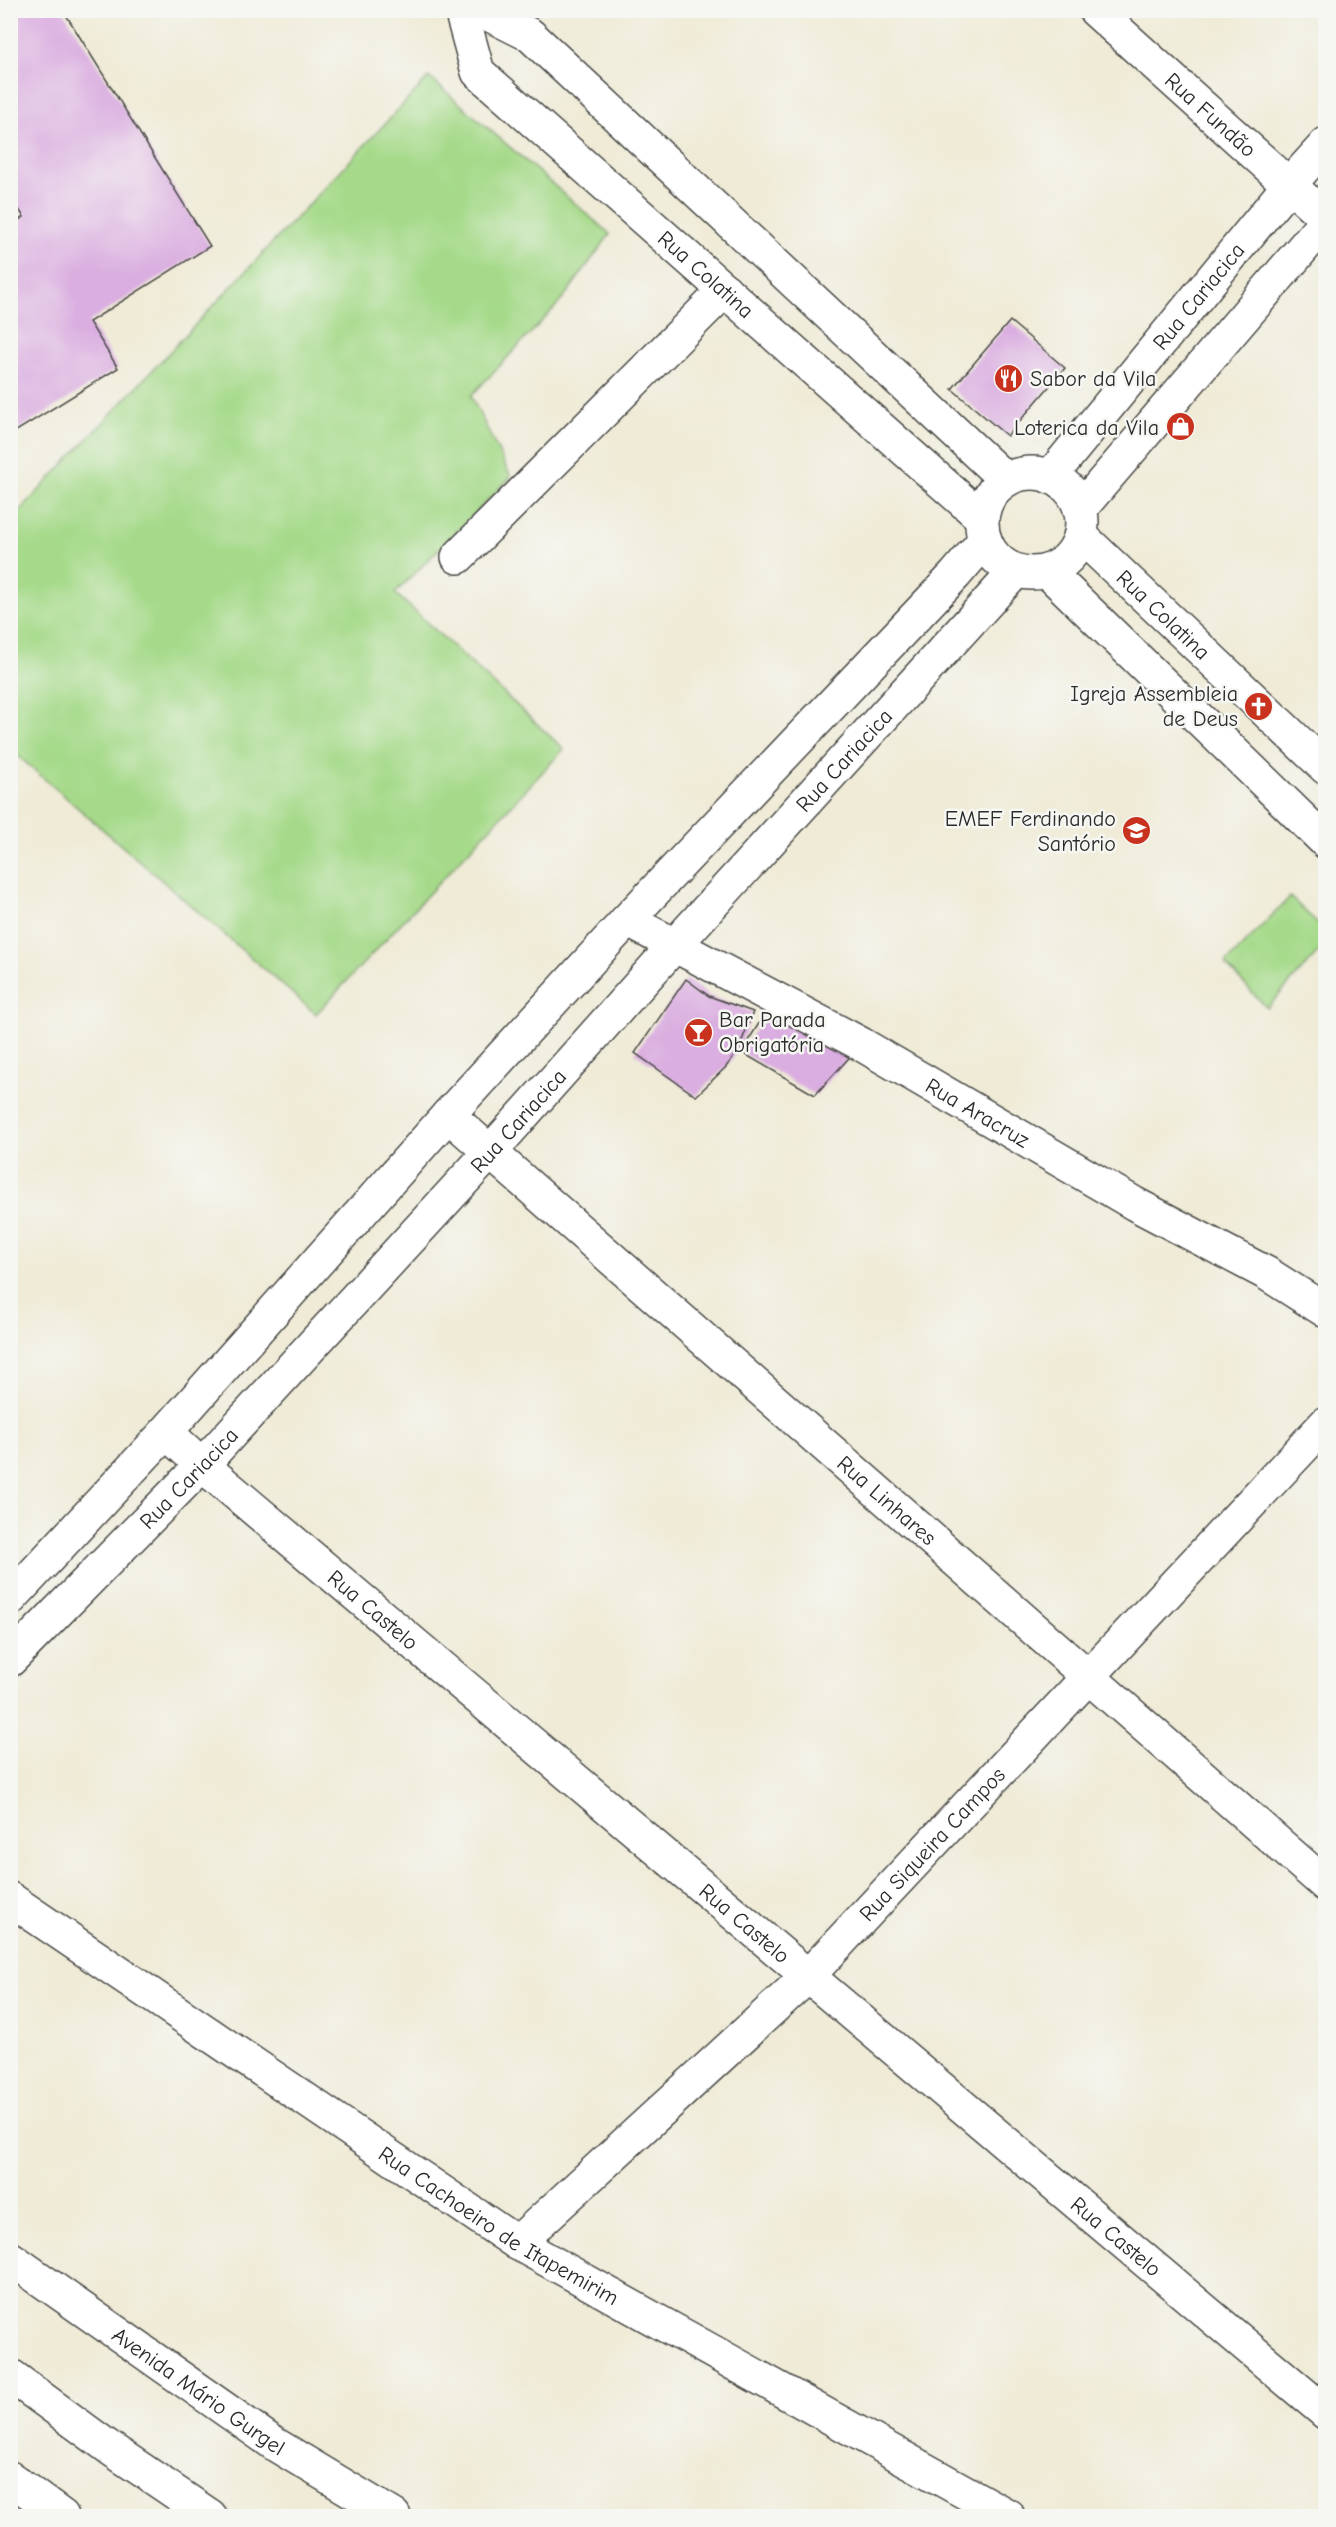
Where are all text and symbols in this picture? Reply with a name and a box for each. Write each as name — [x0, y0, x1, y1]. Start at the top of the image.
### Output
street label: Rua Fundão — [1159, 67, 1261, 163]
street label: Rua Colatina — [652, 225, 759, 324]
street label: Rua Cariacica — [1148, 238, 1250, 355]
restaurant icon: Sabor da Vila — [993, 362, 1025, 394]
place label: Sabor da Vila — [1030, 366, 1156, 392]
shop icon: Loterica da Vila — [1164, 411, 1196, 443]
place label: Loterica da Vila — [1014, 415, 1159, 441]
street label: Rua Colatina — [1111, 565, 1215, 666]
place label: Igreja Assembleia de Deus — [1070, 681, 1238, 732]
church icon: Igreja Assembleia de Deus — [1243, 690, 1275, 722]
street label: Rua Cariacica — [791, 704, 898, 818]
place label: EMEF Ferdinando Santório — [945, 806, 1116, 857]
school or university icon: EMEF Ferdinando Santório — [1121, 815, 1153, 847]
place label: Bar Parada Obrigatória — [719, 1007, 826, 1058]
bar icon: Bar Parada Obrigatória — [682, 1016, 714, 1048]
street label: Rua Cariacica — [465, 1064, 572, 1179]
street label: Rua Aracruz — [921, 1073, 1034, 1154]
street label: Rua Cariacica — [135, 1423, 244, 1535]
street label: Rua Linhares — [832, 1451, 941, 1551]
street label: Rua Castelo — [322, 1565, 423, 1656]
street label: Rua Siqueira Campos — [854, 1762, 1011, 1927]
street label: Rua Castelo — [694, 1878, 795, 1969]
street label: Rua Cachoeiro de Itapemirim — [373, 2141, 623, 2311]
street label: Rua Castelo — [1065, 2191, 1166, 2282]
street label: Avenida Mário Gurgel — [107, 2322, 289, 2461]

